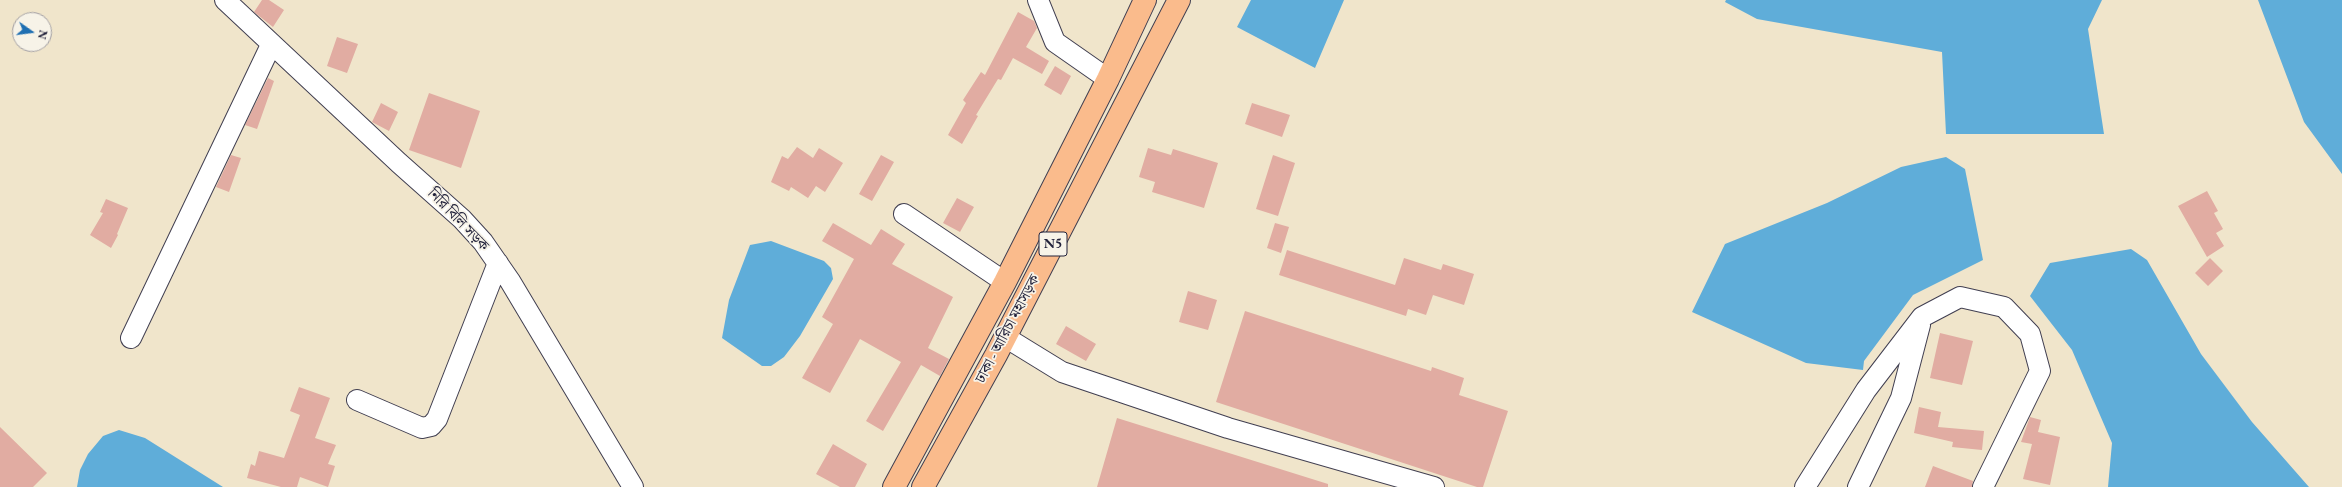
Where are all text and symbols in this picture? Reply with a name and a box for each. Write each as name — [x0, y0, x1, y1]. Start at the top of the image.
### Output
north arrow — [12, 12, 52, 52]
text: N — [35, 29, 51, 41]
street label: নিরি বিলি সড়ক — [424, 185, 492, 255]
road number: N5 — [1039, 232, 1067, 256]
street label: ঢাকা - আরিচা মহাসড়ক — [972, 272, 1044, 386]

